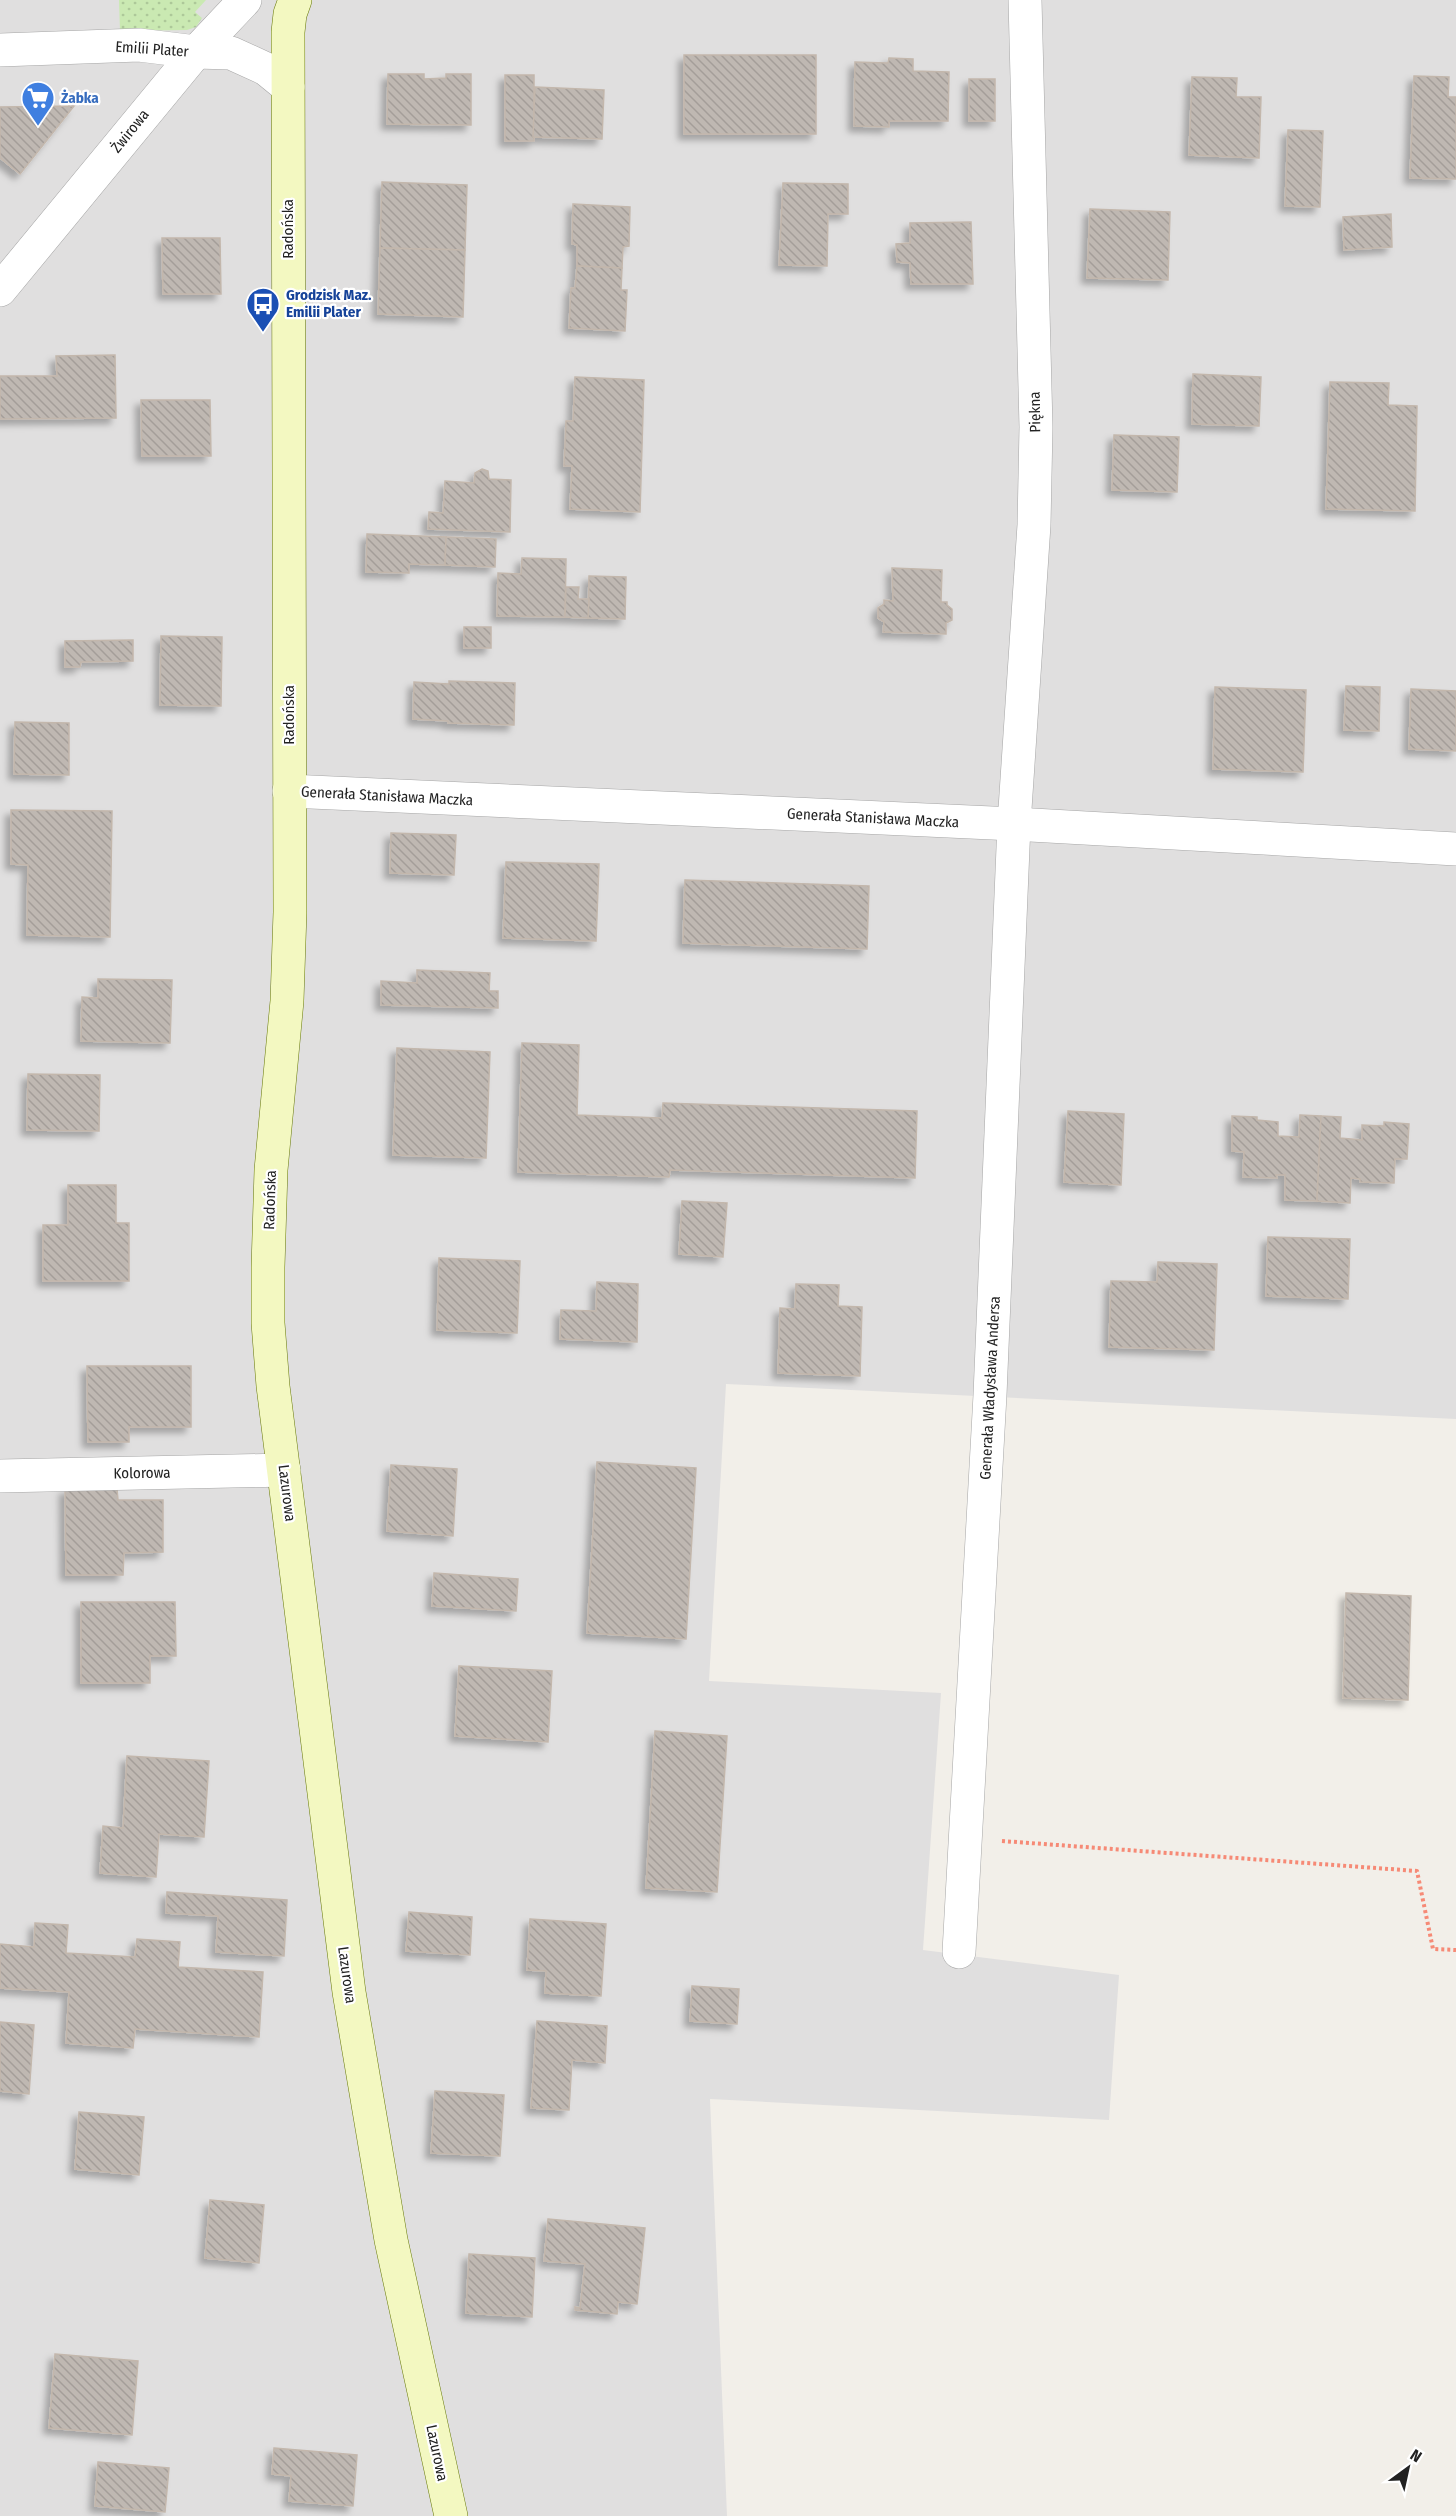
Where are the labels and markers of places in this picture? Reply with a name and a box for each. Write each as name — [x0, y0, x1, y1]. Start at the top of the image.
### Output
supermarket icon: Żabka — [20, 80, 56, 127]
place label: Żabka — [61, 89, 99, 107]
bus stop icon: Grodzisk Maz. Emilii Plater — [245, 286, 281, 333]
place label: Grodzisk Maz. Emilii Plater — [286, 286, 372, 321]

